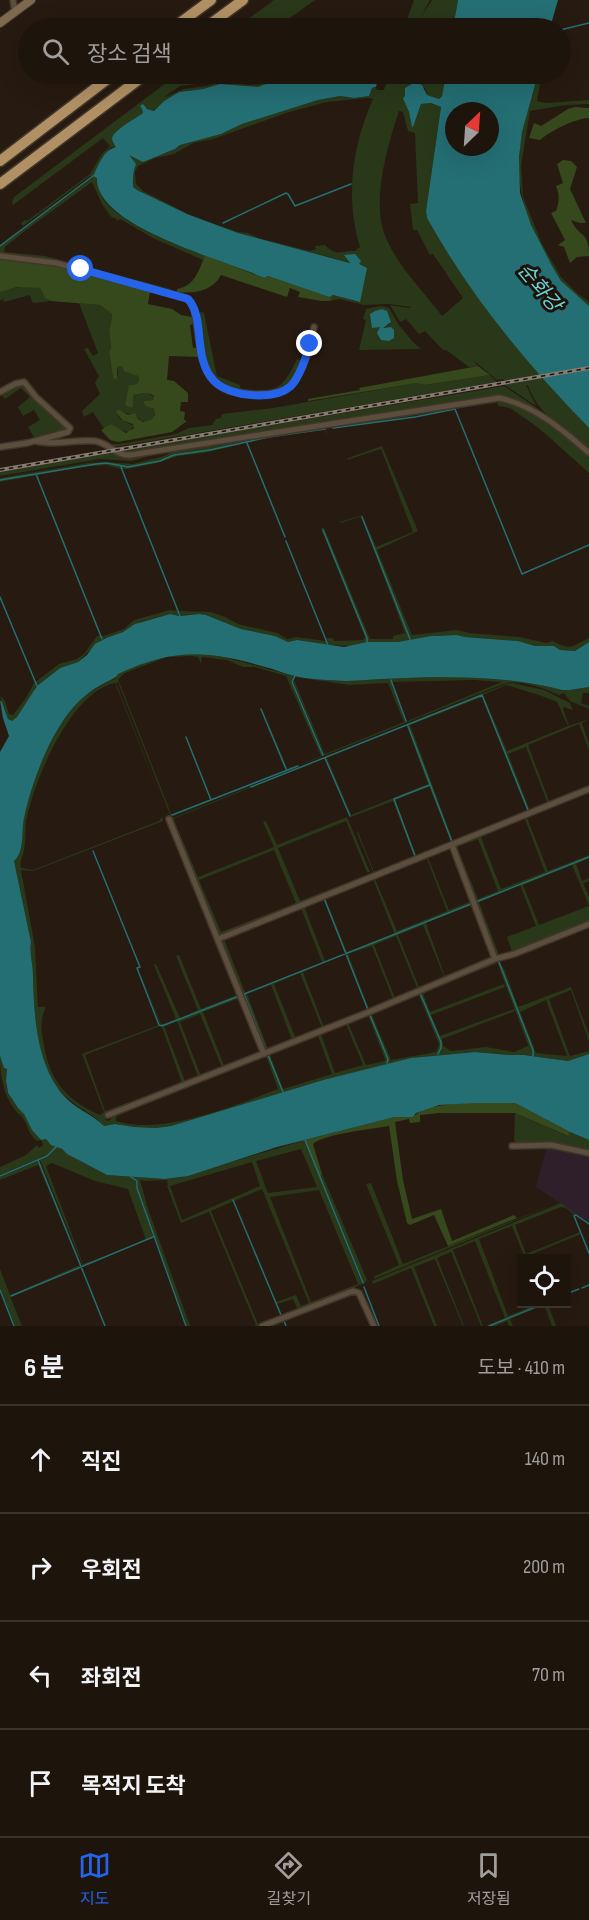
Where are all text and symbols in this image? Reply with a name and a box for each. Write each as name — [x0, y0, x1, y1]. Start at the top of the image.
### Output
search box — [18, 18, 571, 84]
icon: search — [39, 35, 72, 68]
text: 장소 검색 — [87, 41, 171, 68]
north arrow — [445, 102, 499, 156]
route start — [67, 255, 93, 281]
water label: 순화강 — [512, 259, 568, 318]
route end — [296, 330, 322, 356]
map controls — [517, 1254, 571, 1308]
button: locate — [517, 1254, 571, 1308]
text: 6 분 — [24, 1353, 64, 1384]
text: 도보 · 410 m — [478, 1356, 565, 1380]
icon: ahead — [24, 1443, 57, 1476]
text: 140 m — [525, 1447, 565, 1471]
text: 직진 — [81, 1449, 121, 1476]
icon: right — [24, 1551, 57, 1584]
text: 200 m — [523, 1555, 565, 1579]
text: 우회전 — [81, 1557, 142, 1584]
icon: left — [24, 1659, 57, 1692]
text: 70 m — [532, 1663, 565, 1687]
text: 좌회전 — [81, 1665, 142, 1692]
icon: arrive — [24, 1767, 57, 1800]
text: 목적지 도착 — [81, 1773, 186, 1800]
tab: 지도 — [78, 1849, 111, 1909]
tab: 길찾기 — [267, 1849, 311, 1909]
tab: 저장됨 — [467, 1849, 511, 1909]

